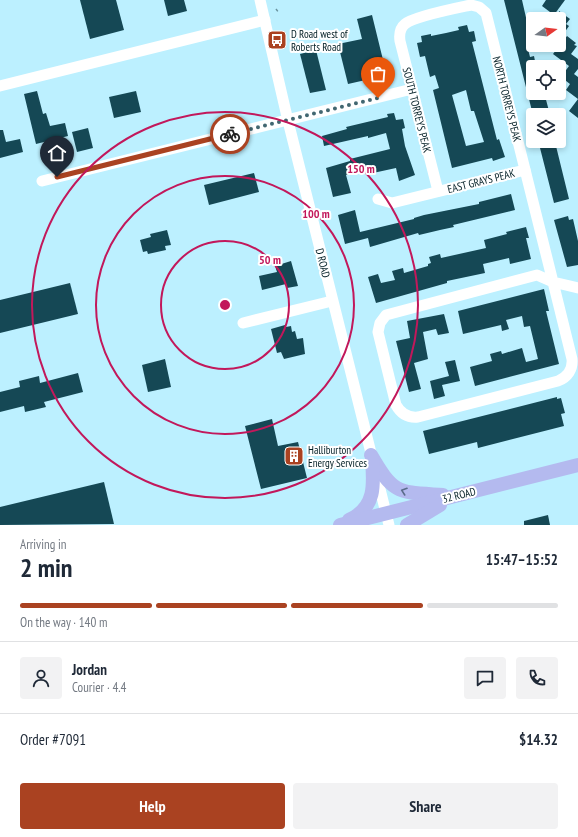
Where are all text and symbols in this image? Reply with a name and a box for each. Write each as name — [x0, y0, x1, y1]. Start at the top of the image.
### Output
north arrow — [526, 12, 566, 52]
map controls — [526, 12, 566, 148]
place label: D Road west of Roberts Road — [291, 27, 349, 54]
bus stop icon: D Road west of Roberts Road — [266, 29, 288, 51]
street label: NORTH TORREYS PEAK — [490, 55, 525, 144]
pin — [361, 57, 395, 98]
button: locate — [526, 60, 566, 100]
icon: bag — [367, 63, 389, 85]
street label: SOUTH TORREYS PEAK — [400, 66, 435, 155]
button: layers — [526, 108, 566, 148]
courier — [210, 114, 250, 154]
icon: bike — [219, 123, 241, 145]
pin — [40, 136, 74, 177]
icon: home — [46, 142, 68, 164]
text: 150 m — [347, 161, 375, 176]
street label: EAST GRAYS PEAK — [446, 166, 517, 196]
text: 100 m — [302, 206, 330, 221]
street label: D ROAD — [313, 247, 333, 279]
text: 50 m — [259, 252, 281, 267]
centre of rings — [218, 298, 232, 312]
place label: Halliburton Energy Services — [308, 443, 367, 470]
building icon: Halliburton Energy Services — [283, 445, 305, 467]
street label: 32 ROAD — [441, 484, 477, 506]
one-way arrow — [401, 487, 408, 495]
text: Arriving in — [20, 536, 67, 553]
text: 15:47–15:52 — [486, 550, 558, 569]
text: 2 min — [20, 551, 73, 584]
text: On the way · 140 m — [20, 614, 107, 631]
button: person — [20, 657, 62, 699]
button: chat — [464, 657, 506, 699]
button: phone — [516, 657, 558, 699]
text: Jordan — [72, 660, 107, 679]
text: Courier · 4.4 — [72, 679, 126, 696]
text: Order #7091 — [20, 730, 86, 749]
text: $14.32 — [519, 730, 558, 749]
button: Help — [20, 783, 285, 829]
button: Share — [293, 783, 558, 829]

